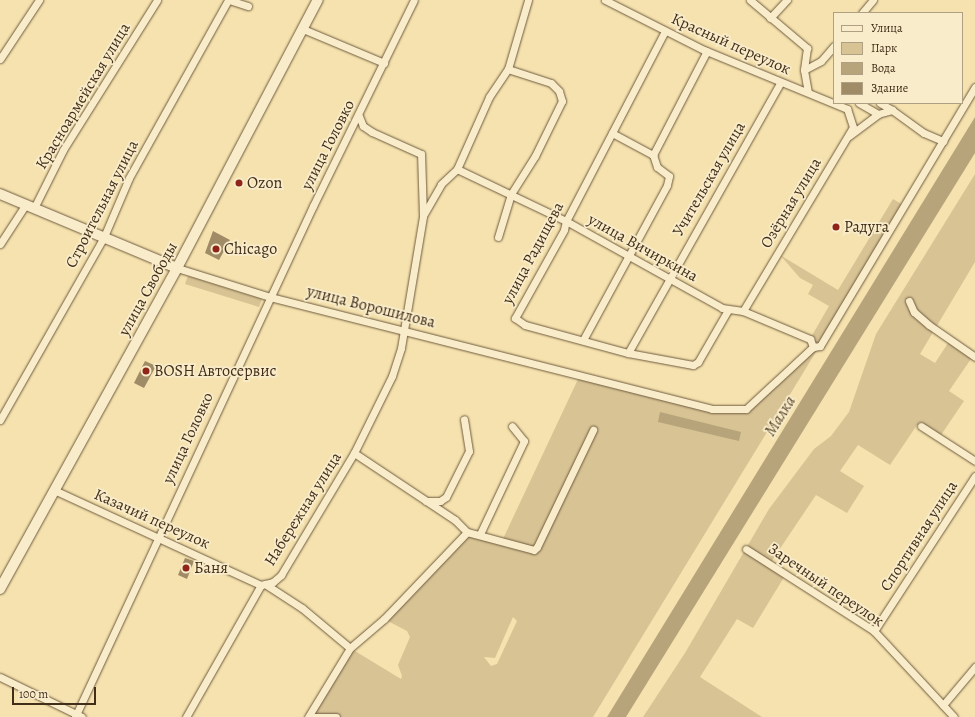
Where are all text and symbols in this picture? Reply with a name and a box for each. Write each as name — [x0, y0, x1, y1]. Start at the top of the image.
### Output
street label: Красный переулок — [668, 9, 794, 79]
legend — [833, 12, 963, 104]
street label: Красноармейская улица — [32, 19, 134, 173]
text: Улица — [871, 20, 902, 36]
text: Парк — [871, 40, 897, 56]
text: Вода — [871, 60, 896, 76]
text: Здание — [871, 80, 908, 96]
street label: улица Головко — [297, 97, 359, 193]
street label: Учительская улица — [668, 118, 750, 240]
street label: Строительная улица — [61, 137, 143, 271]
street label: Озёрная улица — [756, 154, 826, 252]
place label: Ozon — [247, 173, 282, 193]
marker: Ozon — [234, 178, 244, 188]
street label: улица Радищева — [498, 199, 568, 307]
street label: улица Вичиркина — [585, 210, 701, 286]
place label: Радуга — [844, 217, 889, 237]
marker: Радуга — [831, 222, 841, 232]
street label: улица Свободы — [114, 239, 182, 339]
place label: Chicago — [224, 239, 277, 259]
marker: Chicago — [211, 244, 221, 254]
street label: улица Ворошилова — [305, 282, 437, 332]
place label: BOSH Автосервис — [154, 361, 276, 381]
marker: BOSH Автосервис — [141, 366, 151, 376]
street label: улица Головко — [158, 389, 218, 487]
water label: Малка — [760, 392, 800, 440]
street label: Набережная улица — [260, 449, 346, 569]
street label: Спортивная улица — [876, 477, 962, 595]
street label: Казачий переулок — [91, 485, 213, 553]
street label: Заречный переулок — [764, 539, 888, 631]
place label: Баня — [194, 558, 228, 578]
marker: Баня — [181, 563, 191, 573]
scale bar — [14, 679, 98, 705]
text: 100 m — [19, 686, 48, 702]

